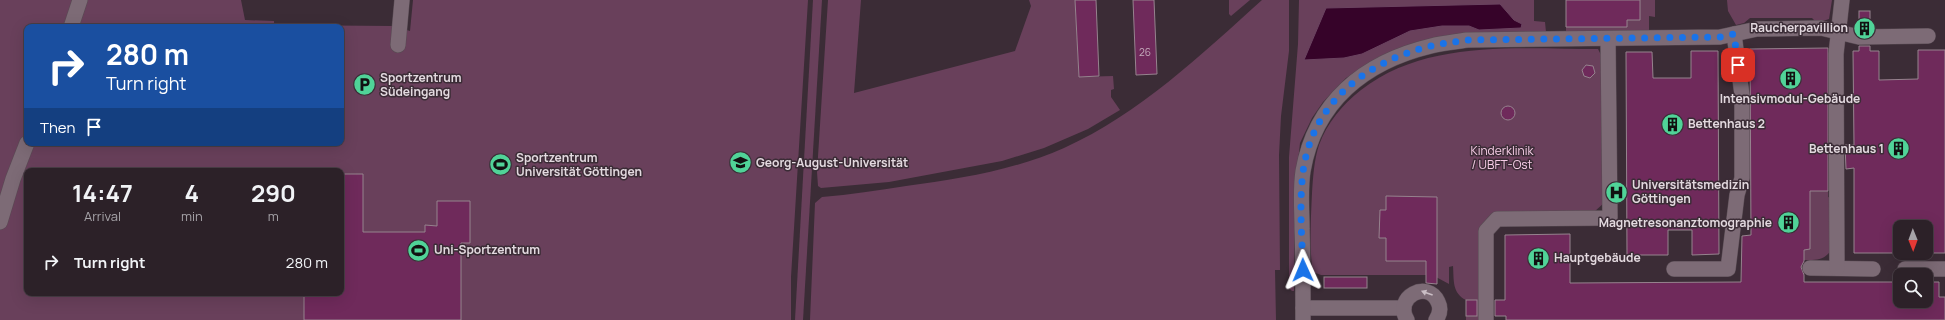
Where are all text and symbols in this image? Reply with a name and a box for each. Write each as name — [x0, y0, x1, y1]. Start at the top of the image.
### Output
building icon: Raucherpavillion — [1851, 15, 1877, 41]
place label: Raucherpavillion — [1750, 19, 1848, 36]
text: 280 m — [106, 35, 189, 73]
icon: right — [40, 40, 92, 92]
house number: 26 — [1139, 45, 1151, 59]
pin — [1721, 48, 1755, 82]
icon: arrive — [1727, 54, 1749, 76]
building icon: Intensivmodul-Gebäude — [1777, 65, 1803, 91]
place label: Sportzentrum Südeingang — [380, 69, 462, 100]
text: Turn right — [106, 71, 187, 95]
parking icon: Sportzentrum Südeingang — [351, 72, 377, 98]
place label: Intensivmodul-Gebäude — [1720, 90, 1860, 107]
building icon: Bettenhaus 2 — [1659, 111, 1685, 137]
place label: Bettenhaus 2 — [1688, 115, 1765, 132]
icon: arrive — [83, 116, 105, 138]
text: Then — [40, 117, 75, 138]
building icon: Bettenhaus 1 — [1886, 136, 1912, 162]
place label: Bettenhaus 1 — [1809, 140, 1884, 157]
park label: Kinderklinik / UBFT-Ost — [1471, 142, 1534, 173]
place label: Sportzentrum Universität Göttingen — [516, 149, 642, 180]
school or university icon: Georg-August-Universität — [728, 150, 754, 176]
sports icon: Sportzentrum Universität Göttingen — [487, 152, 513, 178]
place label: Georg-August-Universität — [756, 154, 908, 171]
text: 14:47 — [72, 176, 133, 209]
text: 4 — [185, 176, 199, 209]
text: 290 — [251, 176, 296, 209]
place label: Universitätsmedizin Göttingen — [1632, 176, 1749, 207]
hospital icon: Universitätsmedizin Göttingen — [1604, 179, 1630, 205]
text: Arrival — [84, 207, 121, 225]
text: min — [181, 207, 203, 225]
text: m — [268, 207, 279, 225]
building icon: Magnetresonanztomographie — [1775, 210, 1801, 236]
place label: Magnetresonanztomographie — [1599, 214, 1772, 231]
north arrow — [1893, 220, 1933, 260]
map controls — [1893, 220, 1933, 308]
sports icon: Uni-Sportzentrum — [405, 237, 431, 263]
place label: Uni-Sportzentrum — [434, 241, 540, 258]
building icon: Hauptgebäude — [1525, 245, 1551, 271]
position arrow — [1282, 249, 1324, 291]
place label: Hauptgebäude — [1554, 249, 1641, 266]
icon: right — [40, 251, 62, 273]
text: Turn right — [74, 252, 145, 273]
text: 280 m — [286, 252, 328, 273]
button: search — [1893, 268, 1933, 308]
one-way arrow — [1421, 290, 1433, 296]

